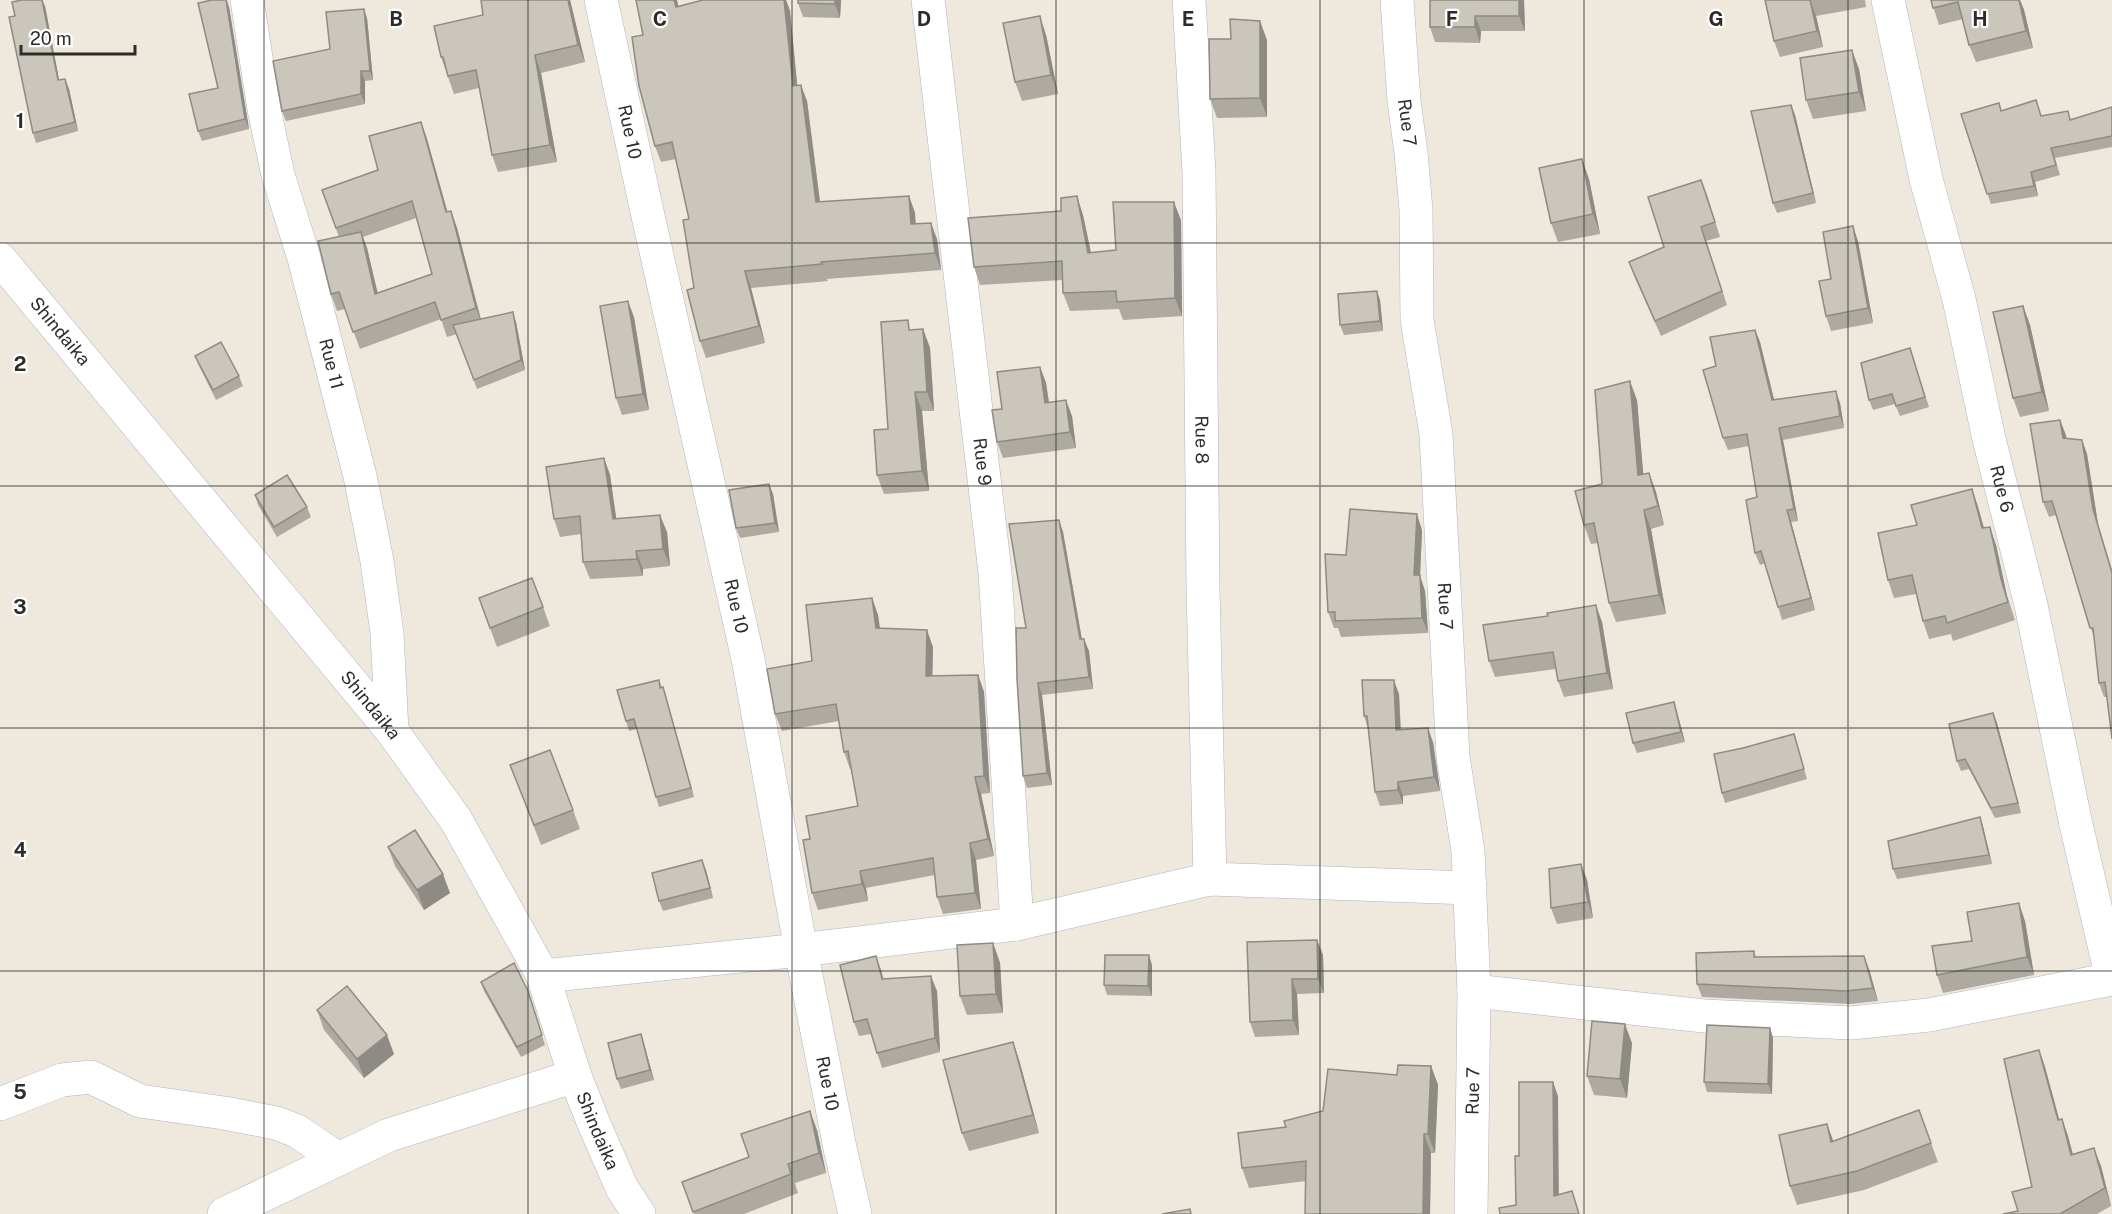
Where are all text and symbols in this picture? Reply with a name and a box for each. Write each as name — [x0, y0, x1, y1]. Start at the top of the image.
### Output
text: B — [389, 7, 403, 31]
text: C — [653, 7, 667, 31]
text: D — [917, 7, 931, 31]
text: E — [1182, 7, 1194, 31]
text: F — [1446, 7, 1458, 31]
text: G — [1708, 7, 1724, 31]
text: H — [1972, 7, 1988, 31]
scale bar — [21, 18, 135, 56]
text: 20 m — [30, 28, 72, 49]
street label: Rue 7 — [1394, 97, 1421, 148]
street label: Rue 10 — [614, 103, 646, 161]
text: 1 — [16, 109, 24, 133]
street label: Shindaika — [26, 293, 95, 369]
street label: Rue 11 — [315, 336, 348, 391]
text: 2 — [14, 352, 26, 376]
street label: Rue 8 — [1191, 415, 1213, 464]
street label: Rue 9 — [969, 437, 996, 487]
street label: Rue 6 — [1986, 463, 2018, 515]
street label: Rue 10 — [720, 577, 753, 635]
street label: Rue 7 — [1434, 582, 1457, 631]
text: 3 — [13, 595, 27, 619]
street label: Shindaika — [336, 666, 405, 743]
text: 4 — [13, 838, 27, 862]
street label: Rue 10 — [812, 1054, 843, 1113]
street label: Rue 7 — [1462, 1067, 1483, 1115]
text: 5 — [13, 1080, 27, 1104]
street label: Shindaika — [572, 1089, 624, 1173]

